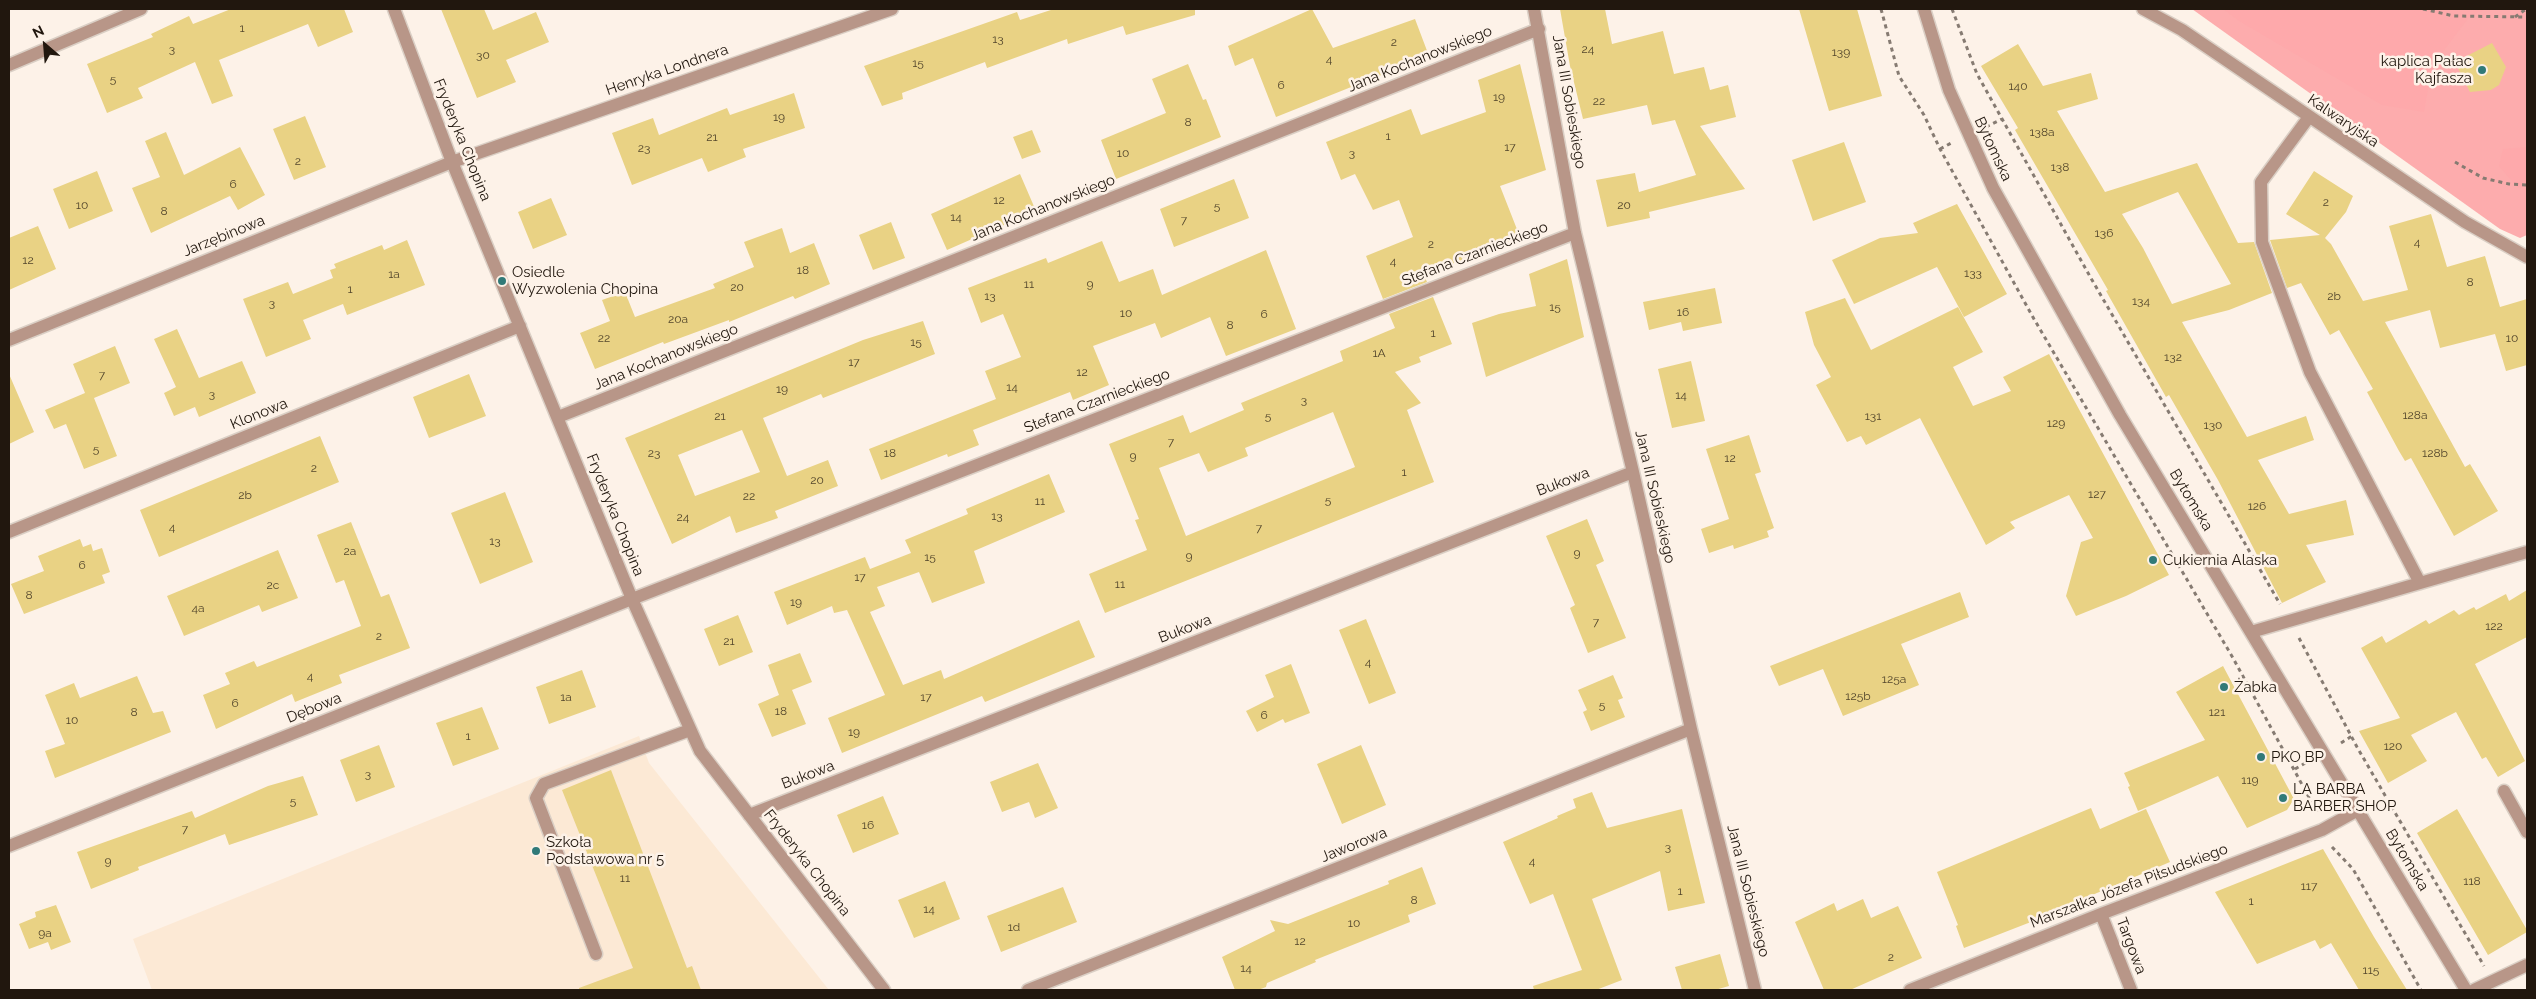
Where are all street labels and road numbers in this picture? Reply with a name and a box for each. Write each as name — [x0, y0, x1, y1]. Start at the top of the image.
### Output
street label: Jana Kochanowskiego — [1345, 22, 1495, 96]
street label: Jana III Sobieskiego — [1548, 34, 1590, 170]
street label: Henryka Londnera — [603, 41, 731, 99]
street label: Fryderyka Chopina — [429, 76, 495, 204]
street label: Kalwaryjska — [2304, 91, 2382, 151]
street label: Bytomska — [1970, 114, 2016, 184]
street label: Jana Kochanowskiego — [968, 171, 1118, 245]
street label: Jarzębinowa — [180, 211, 268, 261]
street label: Stefana Czarnieckiego — [1400, 218, 1550, 290]
street label: Jana Kochanowskiego — [591, 320, 741, 394]
street label: Stefana Czarnieckiego — [1022, 365, 1172, 437]
street label: Klonowa — [228, 394, 290, 434]
street label: Jana III Sobieskiego — [1631, 429, 1679, 565]
street label: Fryderyka Chopina — [582, 451, 648, 579]
street label: Bukowa — [1534, 464, 1592, 500]
street label: Bytomska — [2166, 466, 2216, 534]
street label: Bukowa — [1156, 611, 1214, 647]
street label: Dębowa — [284, 689, 344, 727]
street label: Bukowa — [779, 757, 837, 793]
street label: Fryderyka Chopina — [760, 806, 854, 920]
street label: Jana III Sobieskiego — [1723, 823, 1773, 959]
street label: Jaworowa — [1318, 824, 1390, 866]
street label: Bytomska — [2382, 826, 2432, 894]
street label: Marszałka Józefa Piłsudskiego — [2028, 840, 2230, 932]
street label: Targowa — [2112, 915, 2150, 977]

